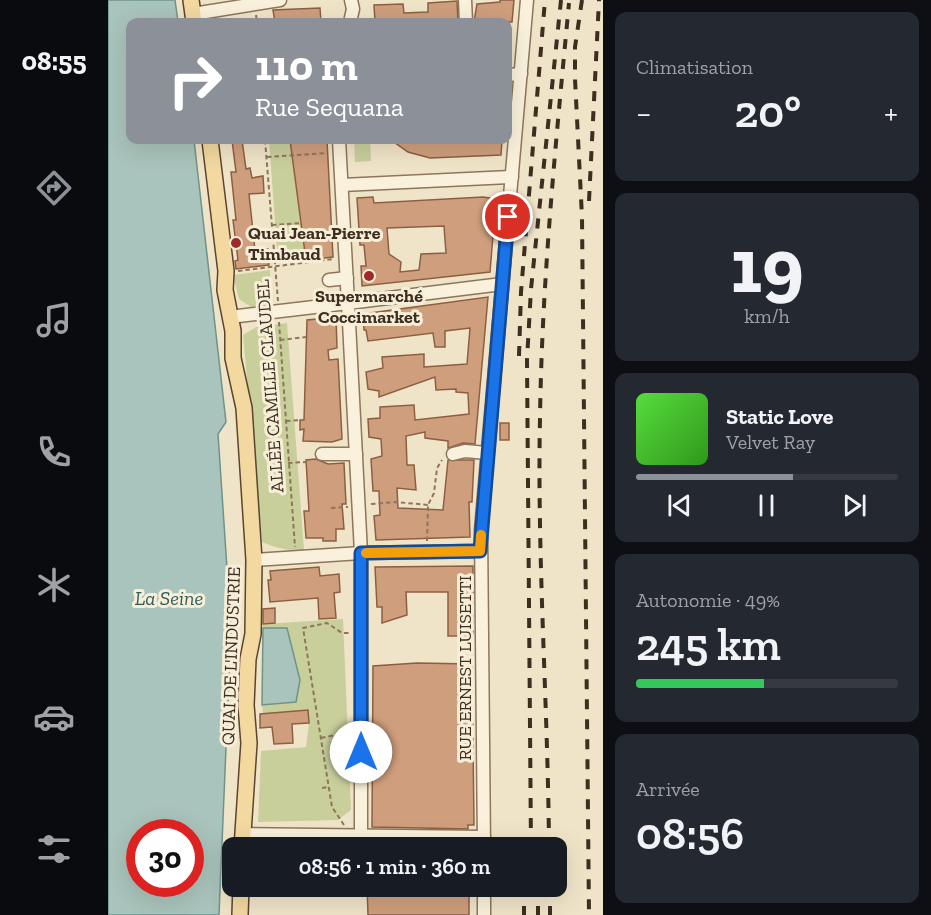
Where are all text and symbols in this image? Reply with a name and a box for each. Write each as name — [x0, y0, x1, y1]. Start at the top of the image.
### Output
text: 110 m — [255, 40, 358, 91]
icon: right — [156, 42, 234, 120]
text: 08:55 — [22, 45, 87, 77]
text: Climatisation — [636, 55, 753, 79]
text: 20° — [734, 85, 801, 139]
text: Rue Sequana — [255, 91, 404, 123]
text: − — [636, 93, 651, 132]
text: + — [884, 93, 898, 132]
icon: directions — [33, 167, 75, 209]
pin — [482, 191, 533, 242]
icon: arrive — [491, 200, 524, 233]
text: 19 — [730, 218, 804, 312]
place label: Quai Jean-Pierre Timbaud — [248, 222, 381, 265]
marker: Quai Jean-Pierre Timbaud — [229, 236, 243, 250]
marker: Supermarché Coccimarket — [362, 269, 376, 283]
street label: ALLÉE CAMILLE CLAUDEL — [252, 278, 288, 493]
place label: Supermarché Coccimarket — [315, 285, 423, 328]
icon: music — [33, 299, 75, 341]
text: km/h — [744, 304, 790, 328]
text: Static Love — [726, 403, 833, 430]
text: Velvet Ray — [726, 430, 815, 454]
icon: phone — [33, 431, 75, 473]
icon: previous — [663, 489, 696, 522]
icon: pause — [750, 489, 783, 522]
icon: next — [838, 489, 871, 522]
icon: climate — [33, 564, 75, 606]
street label: QUAI DE L'INDUSTRIE — [217, 566, 245, 746]
street label: RUE ERNEST LUISETTI — [454, 575, 476, 761]
water label: La Seine — [135, 586, 203, 610]
text: Autonomie · 49% — [636, 588, 780, 612]
text: 245 km — [636, 618, 781, 672]
icon: car — [33, 696, 75, 738]
position arrow — [329, 720, 393, 784]
text: Arrivée — [636, 777, 700, 801]
text: 08:56 — [636, 807, 744, 861]
speed limit sign: 30 — [126, 819, 204, 897]
icon: filters — [33, 828, 75, 870]
text: 08:56 · 1 min · 360 m — [299, 853, 490, 880]

